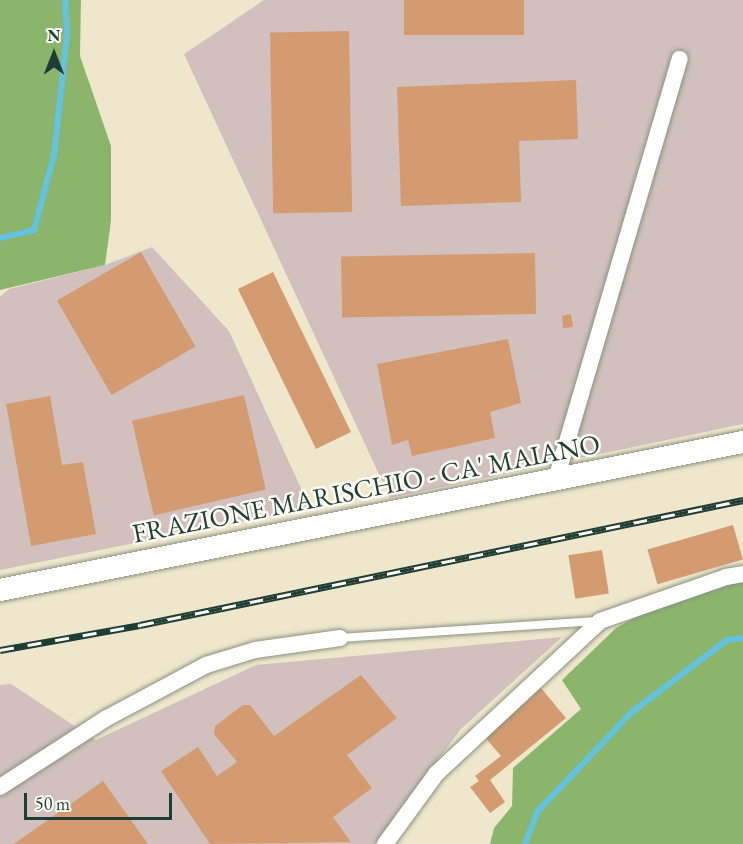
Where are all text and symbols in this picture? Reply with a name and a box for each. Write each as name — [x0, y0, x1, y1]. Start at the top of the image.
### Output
north arrow — [24, 24, 84, 84]
text: N — [48, 25, 60, 46]
street label: FRAZIONE MARISCHIO - CA' MAIANO — [130, 427, 602, 549]
scale bar — [27, 781, 176, 819]
text: 50 m — [35, 792, 70, 815]

